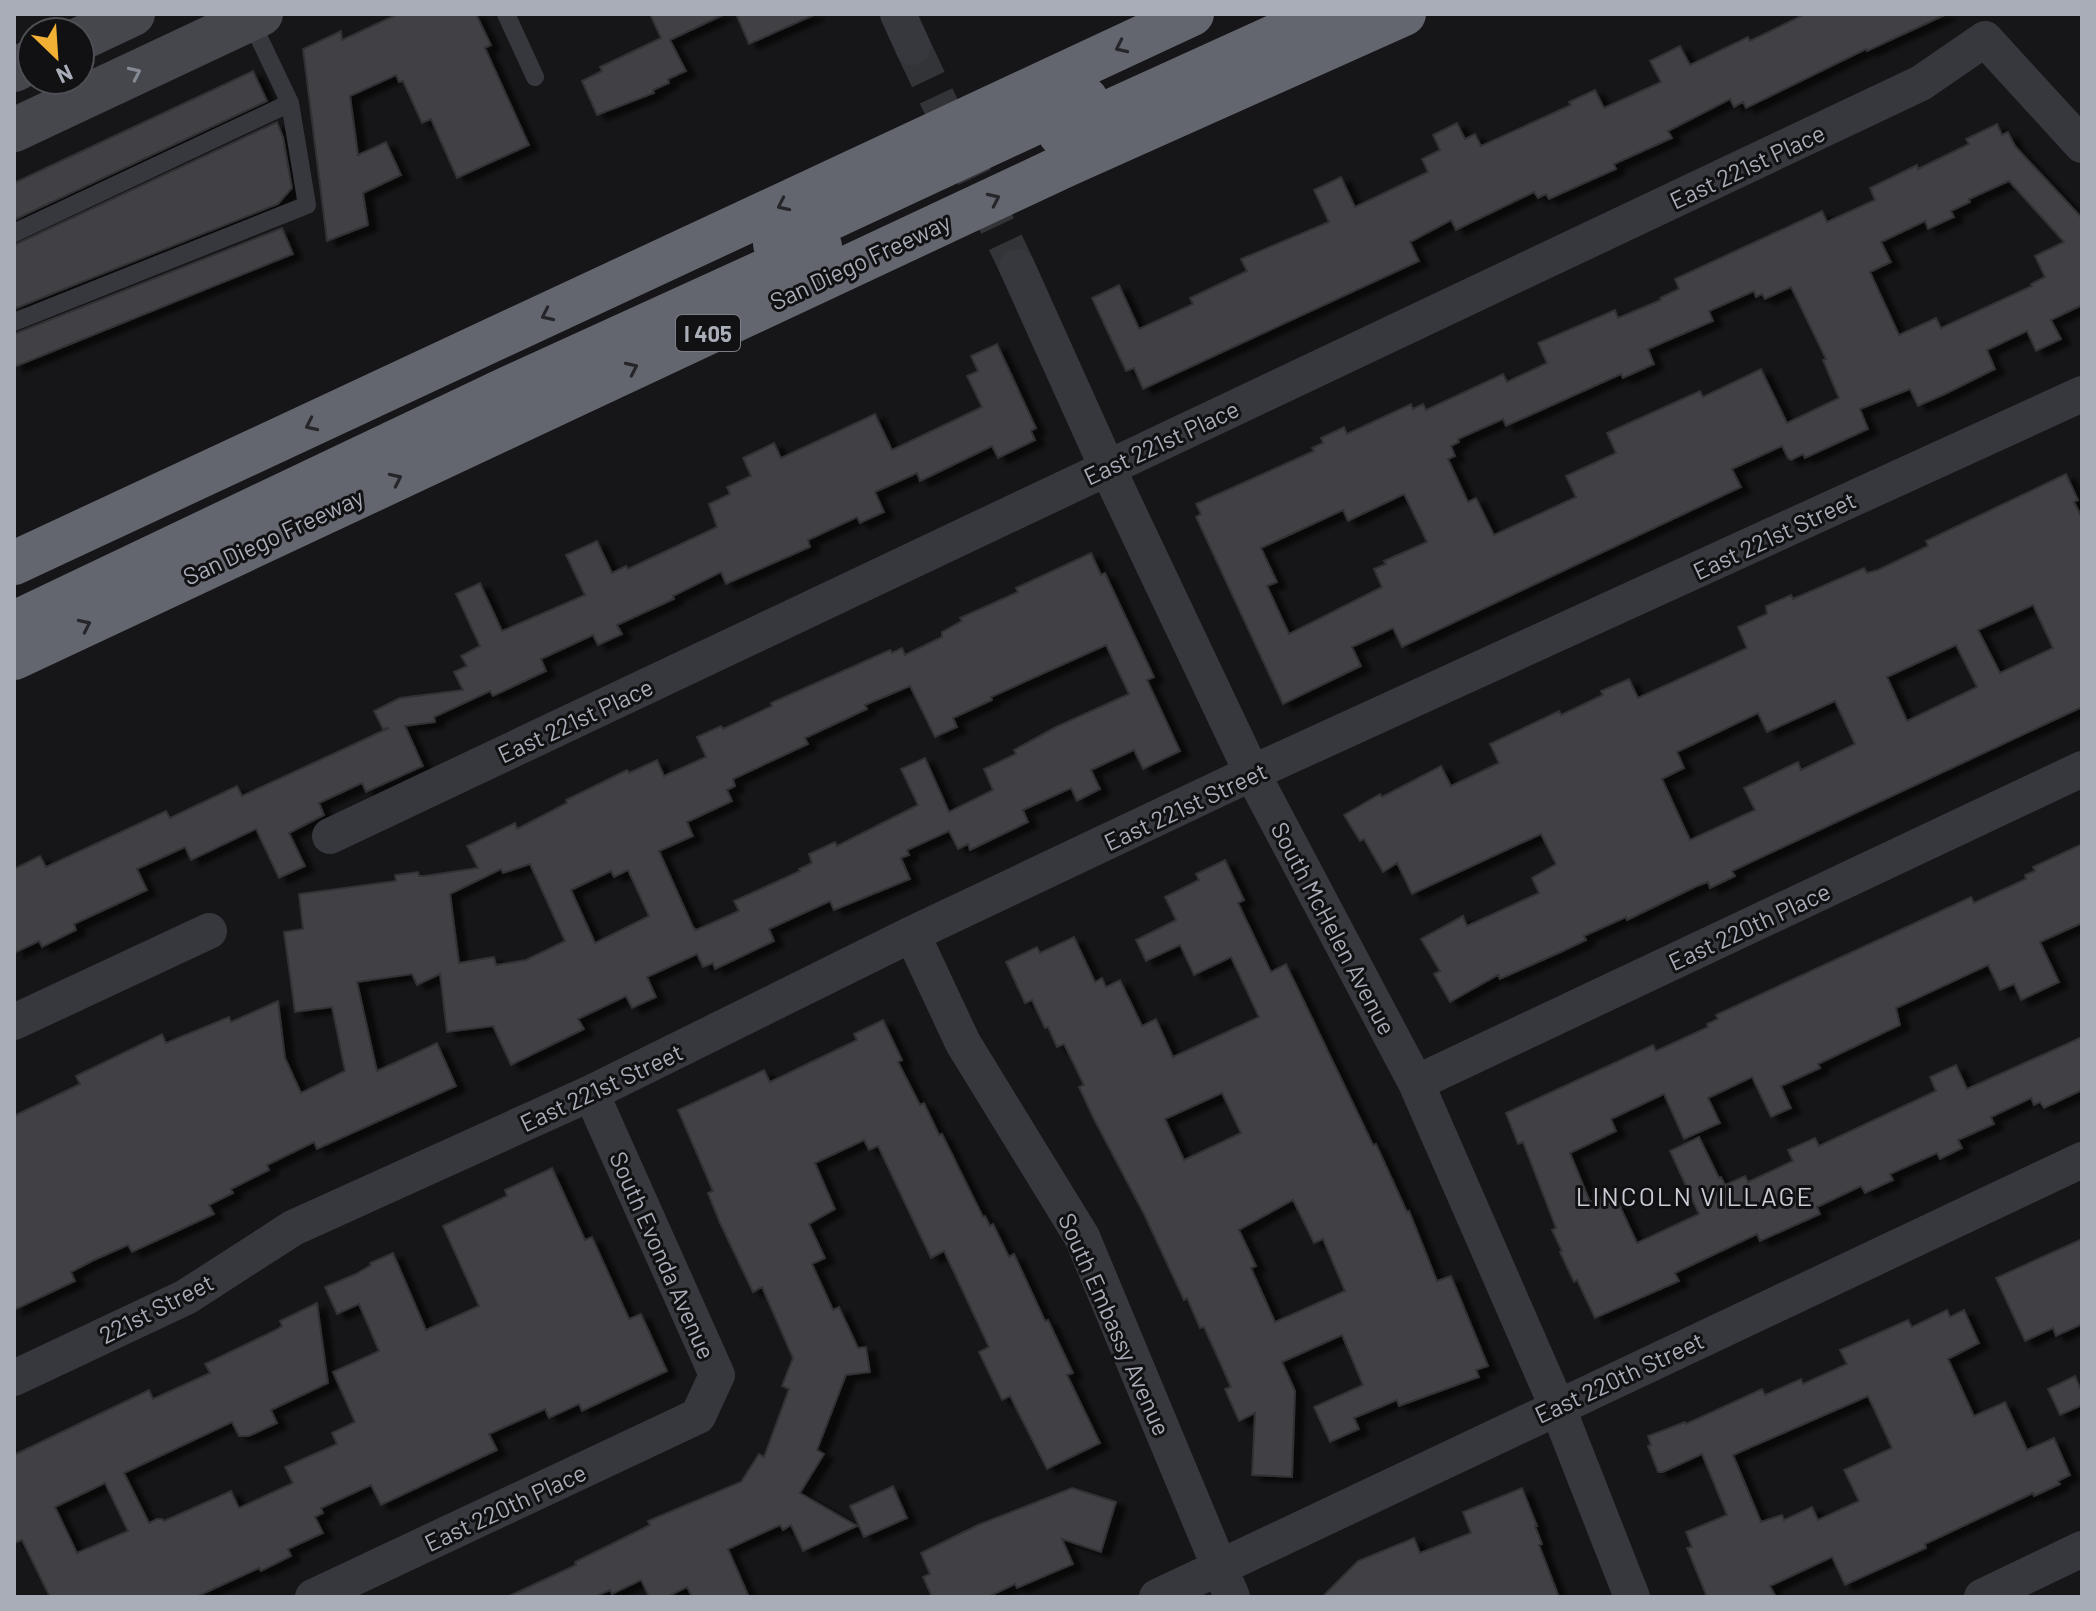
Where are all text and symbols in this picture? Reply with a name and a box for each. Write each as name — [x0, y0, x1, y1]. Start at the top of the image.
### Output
north arrow — [16, 16, 96, 96]
one-way arrow — [1115, 37, 1129, 53]
text: N — [53, 60, 77, 90]
one-way arrow — [127, 67, 142, 83]
street label: East 221st Place — [1665, 117, 1829, 215]
one-way arrow — [985, 192, 1000, 208]
one-way arrow — [776, 195, 791, 211]
street label: San Diego Freeway — [765, 206, 955, 316]
one-way arrow — [541, 305, 555, 321]
road number: I 405 — [676, 315, 740, 351]
one-way arrow — [623, 362, 638, 378]
street label: East 221st Place — [1079, 393, 1243, 491]
one-way arrow — [305, 415, 320, 431]
one-way arrow — [388, 473, 402, 489]
street label: San Diego Freeway — [178, 481, 368, 591]
street label: East 221st Street — [1688, 485, 1860, 585]
one-way arrow — [76, 619, 91, 635]
street label: East 221st Place — [493, 671, 657, 769]
street label: East 221st Street — [1099, 756, 1271, 856]
street label: South McHelen Avenue — [1266, 817, 1402, 1039]
street label: East 220th Place — [1664, 876, 1834, 976]
street label: East 221st Street — [515, 1037, 687, 1137]
street label: South Evonda Avenue — [604, 1147, 722, 1363]
district label: LINCOLN VILLAGE — [1576, 1180, 1814, 1211]
street label: South Embassy Avenue — [1053, 1208, 1177, 1440]
street label: 221st Street — [94, 1267, 218, 1349]
street label: East 220th Street — [1530, 1325, 1708, 1429]
street label: East 220th Place — [420, 1457, 590, 1557]

